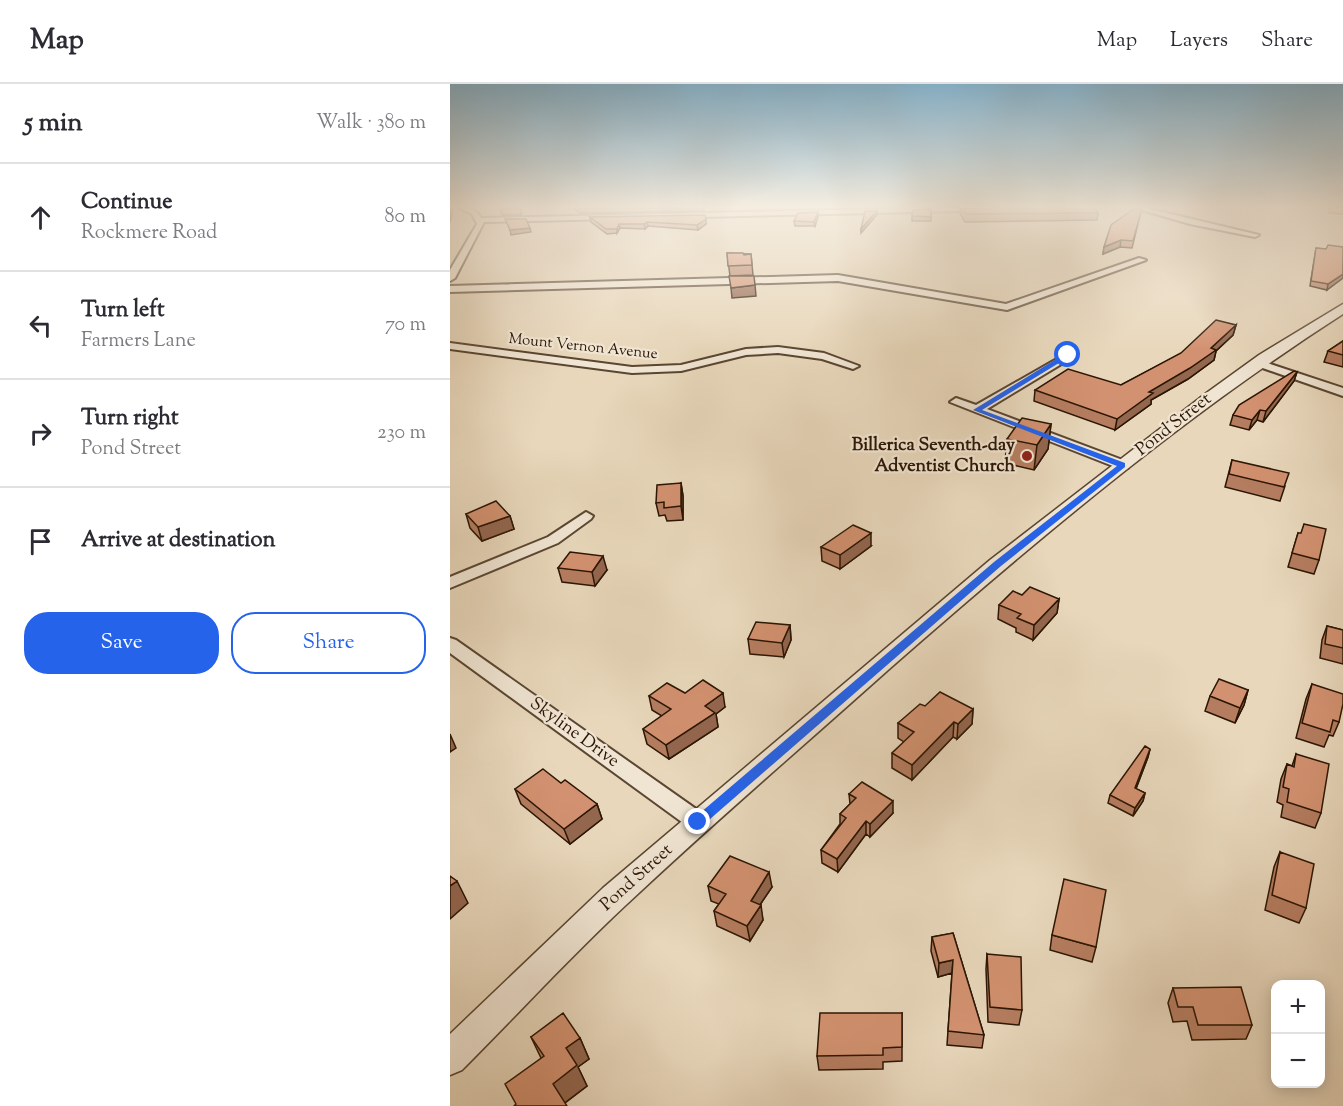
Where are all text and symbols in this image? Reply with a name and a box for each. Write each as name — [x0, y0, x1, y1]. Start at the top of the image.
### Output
text: Map — [30, 21, 84, 61]
text: Map — [1097, 26, 1137, 56]
text: Layers — [1170, 26, 1228, 56]
text: Share — [1261, 26, 1313, 56]
text: 5 min — [24, 105, 83, 142]
text: Walk · 380 m — [316, 109, 426, 138]
text: Continue — [81, 187, 172, 219]
icon: ahead — [24, 201, 57, 234]
text: 80 m — [385, 203, 426, 232]
text: Rockmere Road — [81, 219, 217, 248]
text: Turn left — [81, 295, 164, 327]
icon: left — [24, 309, 57, 342]
text: 70 m — [385, 311, 426, 340]
text: Farmers Lane — [81, 327, 196, 356]
street label: Mount Vernon Avenue — [507, 329, 659, 365]
route start — [1054, 341, 1080, 367]
street label: Pond Street — [1130, 387, 1218, 463]
text: Turn right — [81, 403, 178, 435]
icon: right — [24, 417, 57, 450]
text: 230 m — [377, 419, 426, 448]
place label: Billerica Seventh-day Adventist Church — [852, 433, 1015, 480]
text: Pond Street — [81, 435, 181, 464]
marker: Billerica Seventh-day Adventist Church — [1020, 449, 1034, 463]
icon: arrive — [24, 525, 57, 558]
text: Arrive at destination — [81, 525, 276, 557]
button: Save — [24, 612, 219, 674]
button: Share — [231, 612, 426, 674]
street label: Skyline Drive — [524, 692, 624, 774]
route end — [684, 808, 710, 834]
street label: Pond Street — [595, 838, 679, 918]
map controls — [1271, 980, 1325, 1088]
button: + — [1271, 980, 1325, 1034]
button: − — [1271, 1034, 1325, 1088]

